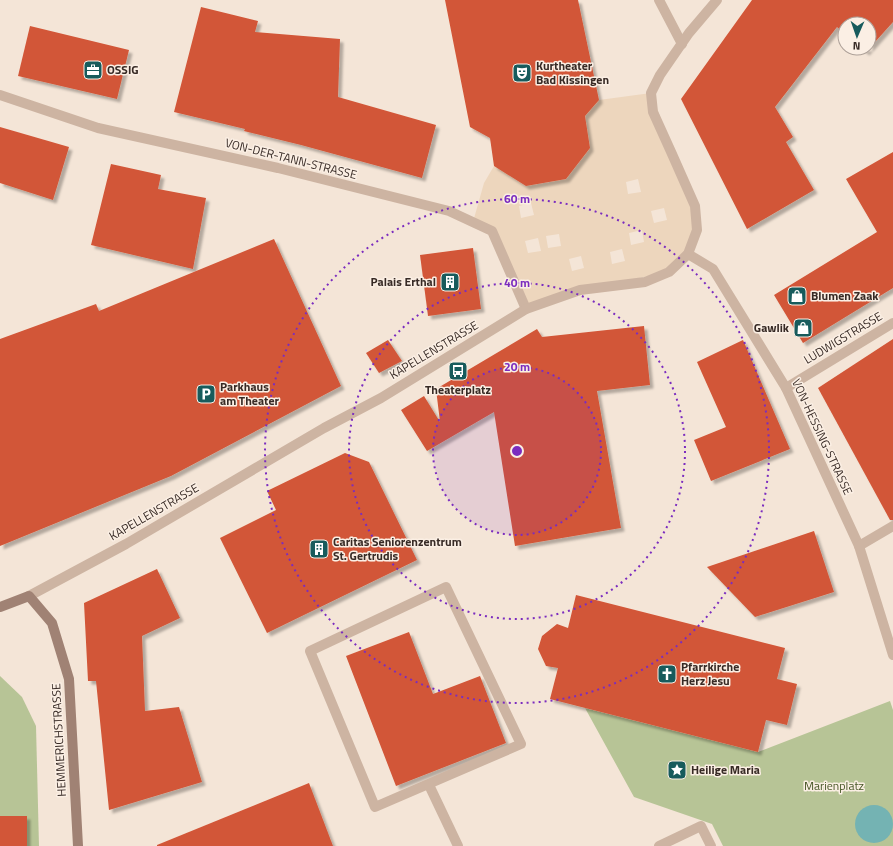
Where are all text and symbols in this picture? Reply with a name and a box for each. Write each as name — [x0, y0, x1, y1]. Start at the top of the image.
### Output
north arrow — [837, 16, 877, 56]
text: N — [853, 38, 861, 54]
place label: Kurtheater Bad Kissingen — [536, 56, 609, 89]
office icon: OSSIG — [82, 59, 104, 81]
place label: OSSIG — [107, 60, 139, 79]
theatre icon: Kurtheater Bad Kissingen — [511, 62, 533, 84]
street label: VON-DER-TANN-STRASSE — [223, 133, 359, 184]
text: 60 m — [504, 189, 530, 208]
building icon: Palais Erthal — [439, 271, 461, 293]
place label: Palais Erthal — [371, 272, 436, 291]
text: 40 m — [504, 273, 530, 292]
shop icon: Blumen Zaak — [786, 285, 808, 307]
place label: Blumen Zaak — [811, 286, 879, 305]
street label: LUDWIGSTRASSE — [800, 306, 886, 369]
street label: KAPELLENSTRASSE — [386, 315, 482, 384]
shop icon: Gawlik — [792, 317, 814, 339]
place label: Gawlik — [754, 318, 790, 337]
text: 20 m — [504, 357, 530, 376]
bus stop icon: Theaterplatz — [447, 360, 469, 382]
street label: VON-HESSING-STRASSE — [787, 376, 858, 498]
place label: Parkhaus am Theater — [220, 377, 280, 410]
place label: Theaterplatz — [425, 380, 491, 399]
parking icon: Parkhaus am Theater — [195, 383, 217, 405]
centre of rings — [510, 444, 524, 458]
street label: KAPELLENSTRASSE — [105, 478, 202, 545]
place label: Caritas Seniorenzentrum St. Gertrudis — [333, 532, 462, 565]
building icon: Caritas Seniorenzentrum St. Gertrudis — [308, 538, 330, 560]
place label: Pfarrkirche Herz Jesu — [681, 657, 739, 690]
church icon: Pfarrkirche Herz Jesu — [656, 663, 678, 685]
street label: HEMMERICHSTRASSE — [46, 683, 71, 797]
place icon: Heilige Maria — [666, 759, 688, 781]
place label: Heilige Maria — [691, 760, 760, 779]
park label: Marienplatz — [804, 776, 864, 795]

